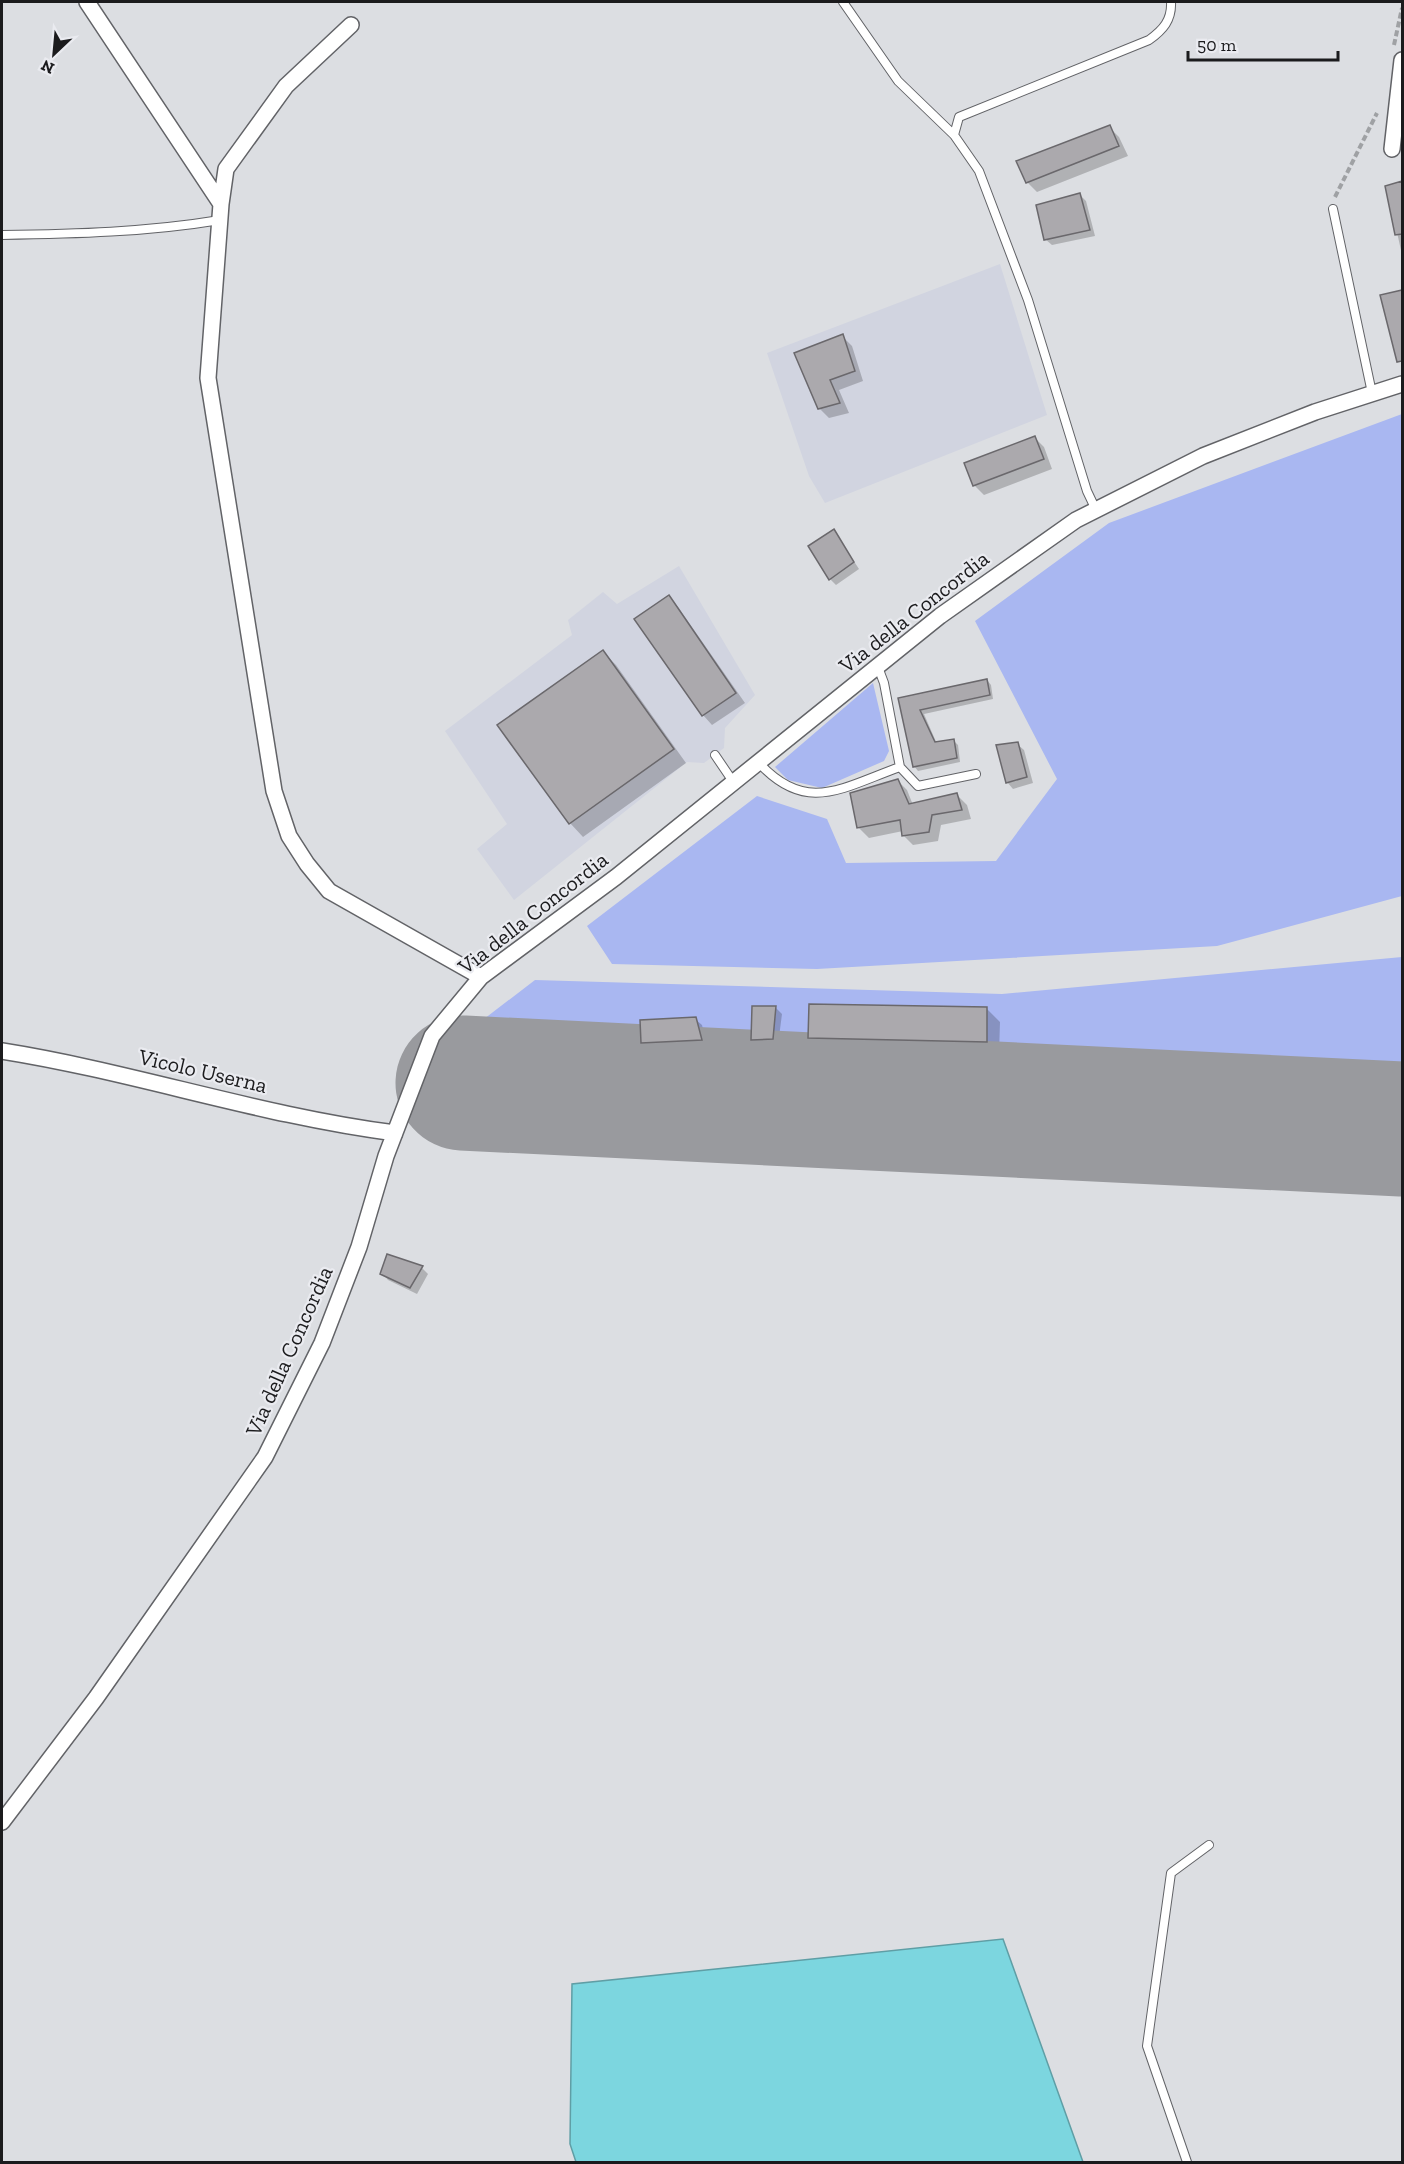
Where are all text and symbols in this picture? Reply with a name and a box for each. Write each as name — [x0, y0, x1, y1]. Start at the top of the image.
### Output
north arrow — [24, 24, 84, 84]
scale bar — [1188, 24, 1338, 62]
text: 50 m — [1197, 34, 1237, 56]
text: N — [38, 56, 57, 78]
street label: Via della Concordia — [833, 545, 995, 680]
street label: Via della Concordia — [452, 846, 614, 981]
street label: Vicolo Userna — [135, 1043, 270, 1099]
street label: Via della Concordia — [239, 1262, 339, 1441]

